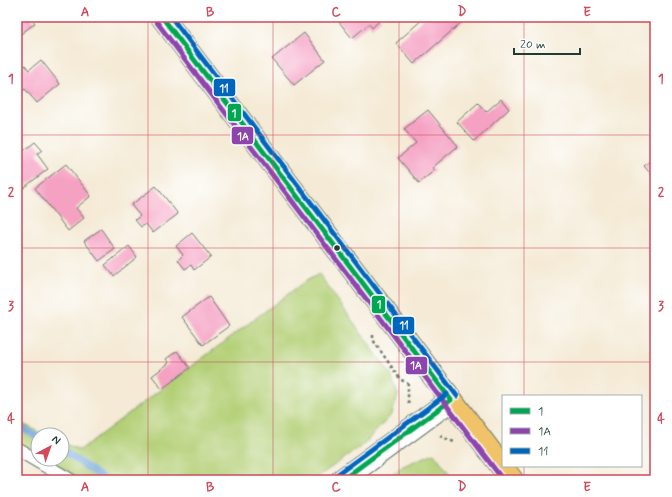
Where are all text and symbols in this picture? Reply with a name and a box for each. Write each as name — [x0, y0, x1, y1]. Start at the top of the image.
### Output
text: A — [81, 4, 89, 21]
text: B — [206, 4, 215, 21]
text: C — [331, 4, 341, 21]
text: D — [458, 4, 467, 21]
text: E — [583, 4, 591, 21]
scale bar — [514, 30, 580, 56]
text: 20 m — [520, 37, 546, 53]
text: 1 — [8, 71, 14, 88]
text: 1 — [658, 71, 664, 88]
line badge: 11 — [213, 78, 236, 97]
text: 11 — [219, 82, 229, 96]
line badge: 1 — [227, 103, 242, 122]
text: 1 — [232, 107, 237, 121]
line badge: 1A — [231, 126, 254, 145]
text: 1A — [237, 130, 249, 144]
text: 2 — [8, 184, 15, 201]
text: 2 — [658, 184, 665, 201]
unlabelled marker — [332, 243, 342, 253]
line badge: 1 — [371, 295, 386, 314]
text: 3 — [8, 298, 14, 315]
text: 1 — [377, 298, 382, 312]
text: 3 — [658, 298, 664, 315]
line badge: 11 — [392, 316, 415, 335]
text: 11 — [399, 319, 409, 333]
line badge: 1A — [405, 356, 428, 375]
text: 1A — [410, 359, 422, 373]
legend — [502, 395, 642, 467]
text: 1 — [538, 404, 543, 420]
text: 4 — [7, 411, 15, 428]
text: 4 — [657, 411, 665, 428]
text: 1A — [538, 424, 551, 440]
north arrow — [30, 427, 70, 467]
text: N — [49, 433, 63, 448]
text: 11 — [538, 444, 549, 460]
text: A — [81, 479, 89, 496]
text: B — [206, 479, 215, 496]
text: C — [331, 479, 341, 496]
text: D — [458, 479, 467, 496]
text: E — [583, 479, 591, 496]

